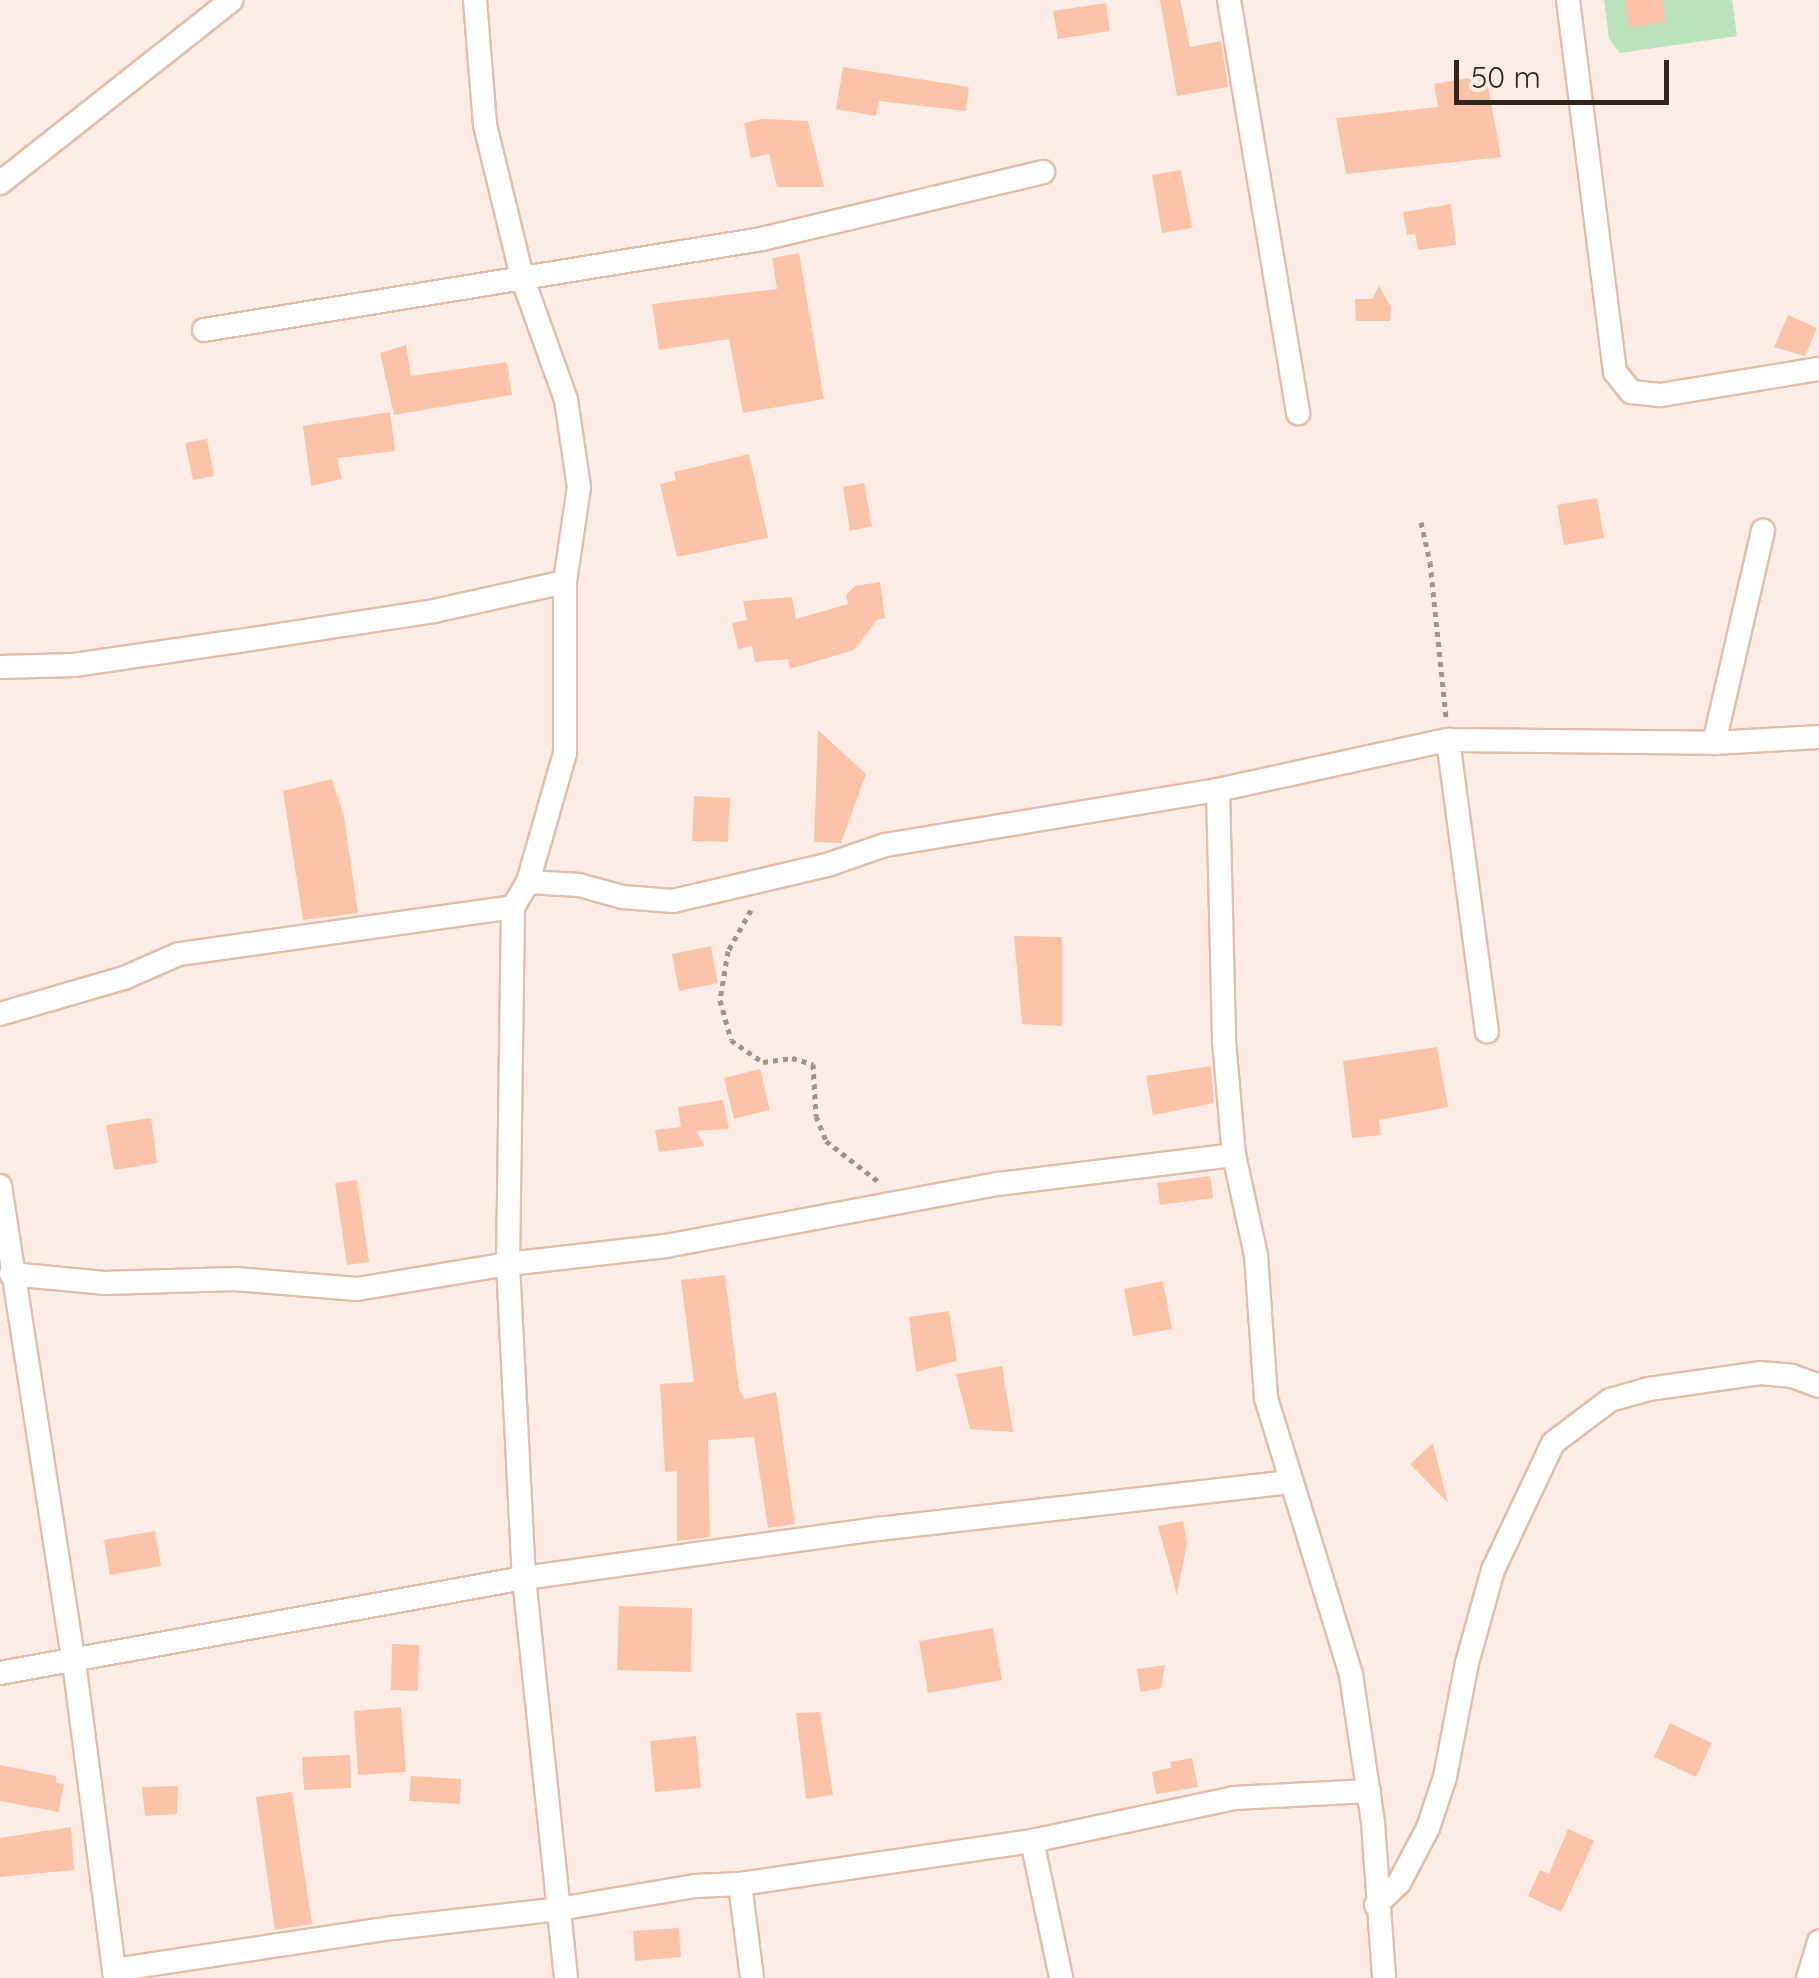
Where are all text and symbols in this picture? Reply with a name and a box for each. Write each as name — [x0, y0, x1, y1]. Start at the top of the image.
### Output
scale bar — [1459, 40, 1674, 102]
text: 50 m — [1471, 58, 1541, 96]

